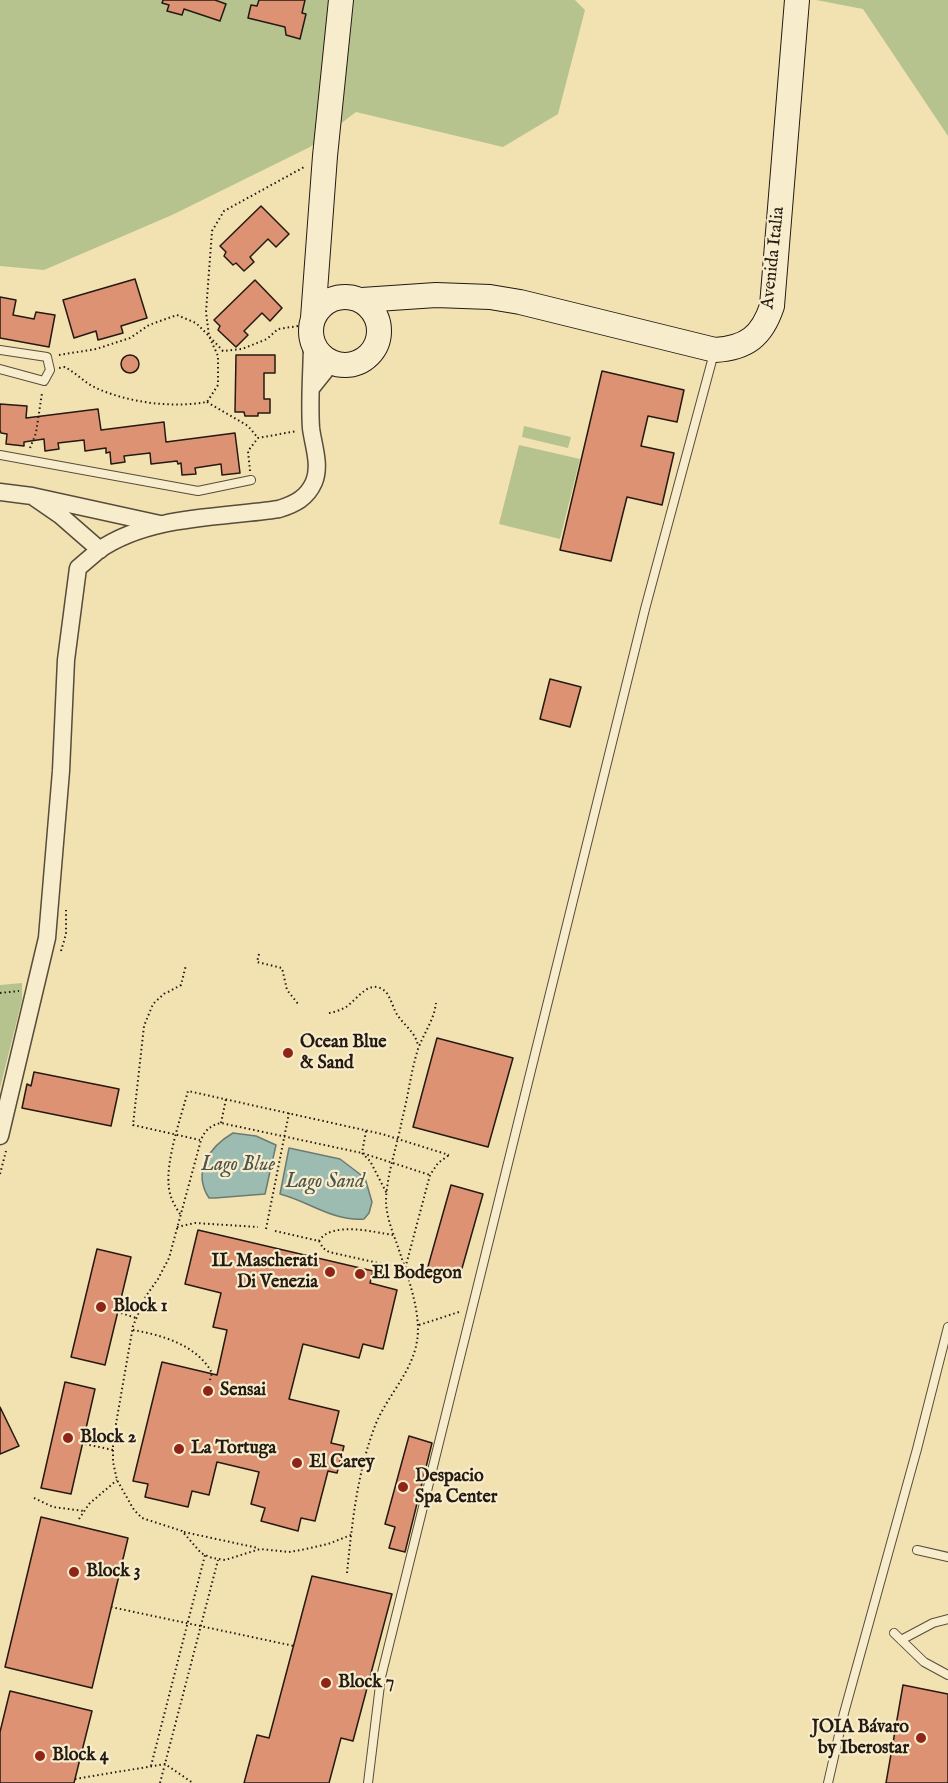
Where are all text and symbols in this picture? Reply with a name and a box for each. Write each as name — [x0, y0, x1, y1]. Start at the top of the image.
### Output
street label: Avenida Italia — [758, 206, 790, 310]
place label: Ocean Blue & Sand — [300, 1032, 387, 1074]
marker: Ocean Blue & Sand — [281, 1046, 295, 1060]
water label: Lago Blue — [201, 1154, 275, 1178]
water label: Lago Sand — [285, 1171, 365, 1195]
place label: IL Mascherati Di Venezia — [212, 1251, 318, 1294]
place label: El Bodegon — [372, 1263, 462, 1285]
marker: IL Mascherati Di Venezia — [323, 1265, 337, 1279]
marker: El Bodegon — [353, 1267, 367, 1281]
place label: Block 1 — [113, 1296, 167, 1318]
marker: Block 1 — [94, 1300, 108, 1314]
place label: Sensai — [220, 1380, 266, 1402]
marker: Sensai — [201, 1384, 215, 1398]
place label: Block 2 — [80, 1427, 136, 1449]
marker: Block 2 — [61, 1431, 75, 1445]
place label: La Tortuga — [191, 1438, 276, 1460]
marker: La Tortuga — [172, 1442, 186, 1456]
place label: El Carey — [309, 1452, 375, 1474]
marker: El Carey — [290, 1456, 304, 1470]
place label: Despacio Spa Center — [415, 1466, 497, 1508]
marker: Despacio Spa Center — [396, 1480, 410, 1494]
place label: Block 3 — [86, 1561, 140, 1583]
marker: Block 3 — [67, 1565, 81, 1579]
place label: Block 7 — [338, 1672, 394, 1694]
marker: Block 7 — [319, 1676, 333, 1690]
place label: JOIA Bávaro by Iberostar — [812, 1717, 909, 1760]
marker: JOIA Bávaro by Iberostar — [914, 1731, 928, 1745]
place label: Block 4 — [52, 1745, 109, 1767]
marker: Block 4 — [33, 1749, 47, 1763]

